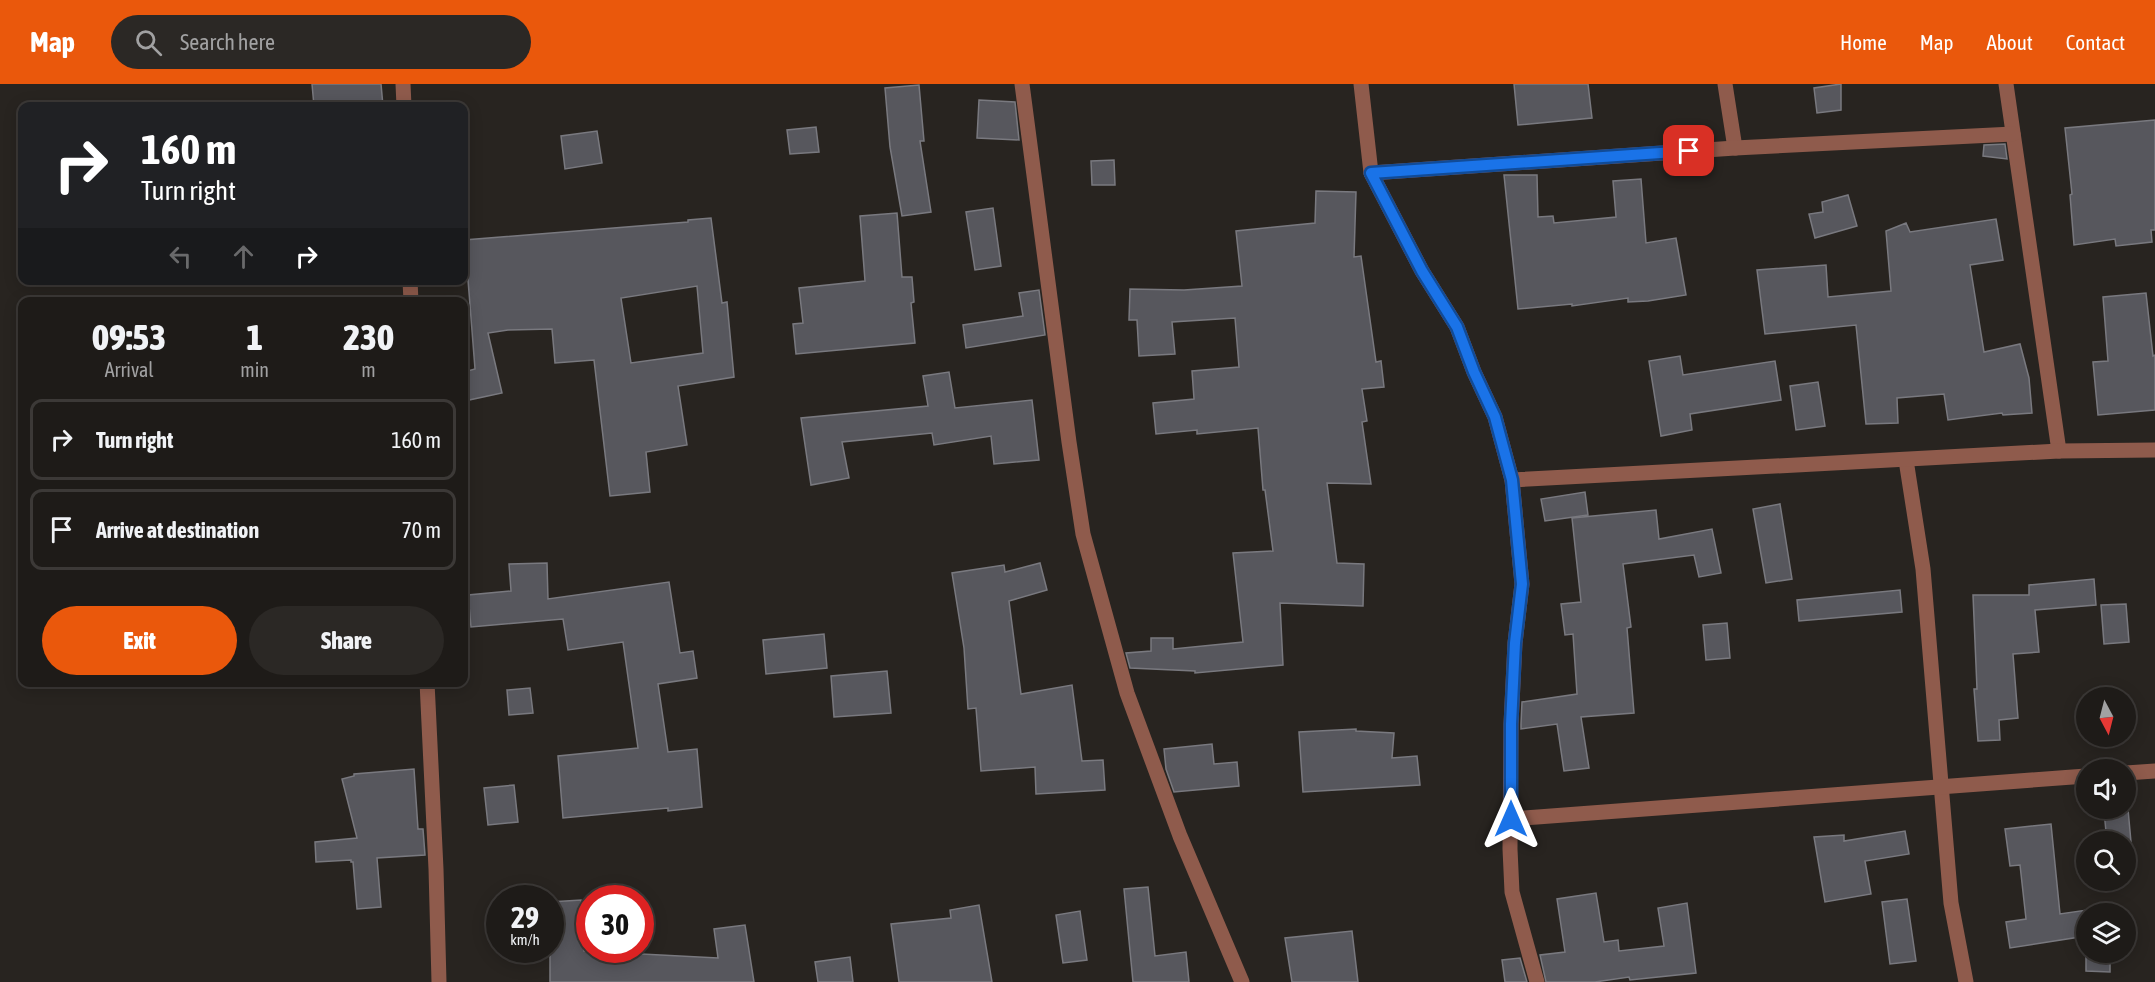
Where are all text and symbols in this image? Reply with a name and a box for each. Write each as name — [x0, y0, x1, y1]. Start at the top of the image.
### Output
search box — [111, 15, 531, 69]
text: Map — [30, 26, 75, 58]
icon: search — [132, 26, 165, 59]
text: Search here — [180, 29, 275, 55]
text: Home — [1840, 30, 1887, 54]
text: Map — [1920, 30, 1954, 54]
text: About — [1987, 30, 2033, 54]
text: Contact — [2066, 30, 2125, 54]
text: 160 m — [141, 125, 236, 173]
pin — [1663, 125, 1714, 176]
icon: right — [42, 126, 120, 204]
icon: arrive — [1672, 134, 1705, 167]
text: Turn right — [141, 175, 236, 206]
icon: left — [164, 240, 197, 273]
icon: ahead — [227, 240, 260, 273]
icon: right — [290, 240, 323, 273]
text: 09:53 — [92, 316, 166, 358]
text: 1 — [246, 316, 263, 358]
text: 230 — [343, 316, 394, 358]
text: Arrival — [105, 358, 154, 381]
text: min — [240, 358, 269, 381]
text: m — [361, 358, 376, 381]
icon: right — [45, 423, 78, 456]
text: Turn right — [96, 427, 173, 453]
text: 160 m — [391, 427, 441, 453]
icon: arrive — [45, 513, 78, 546]
text: Arrive at destination — [96, 517, 259, 543]
text: 70 m — [401, 517, 441, 543]
button: Exit — [42, 606, 237, 675]
button: Share — [249, 606, 444, 675]
north arrow — [2076, 687, 2136, 747]
map controls — [2076, 687, 2136, 963]
button: sound — [2076, 759, 2136, 819]
position arrow — [1479, 787, 1543, 851]
button: search — [2076, 831, 2136, 891]
speed limit sign: 30 — [576, 885, 654, 963]
text: 29 — [511, 900, 539, 934]
button: layers — [2076, 903, 2136, 963]
text: km/h — [510, 931, 540, 948]

